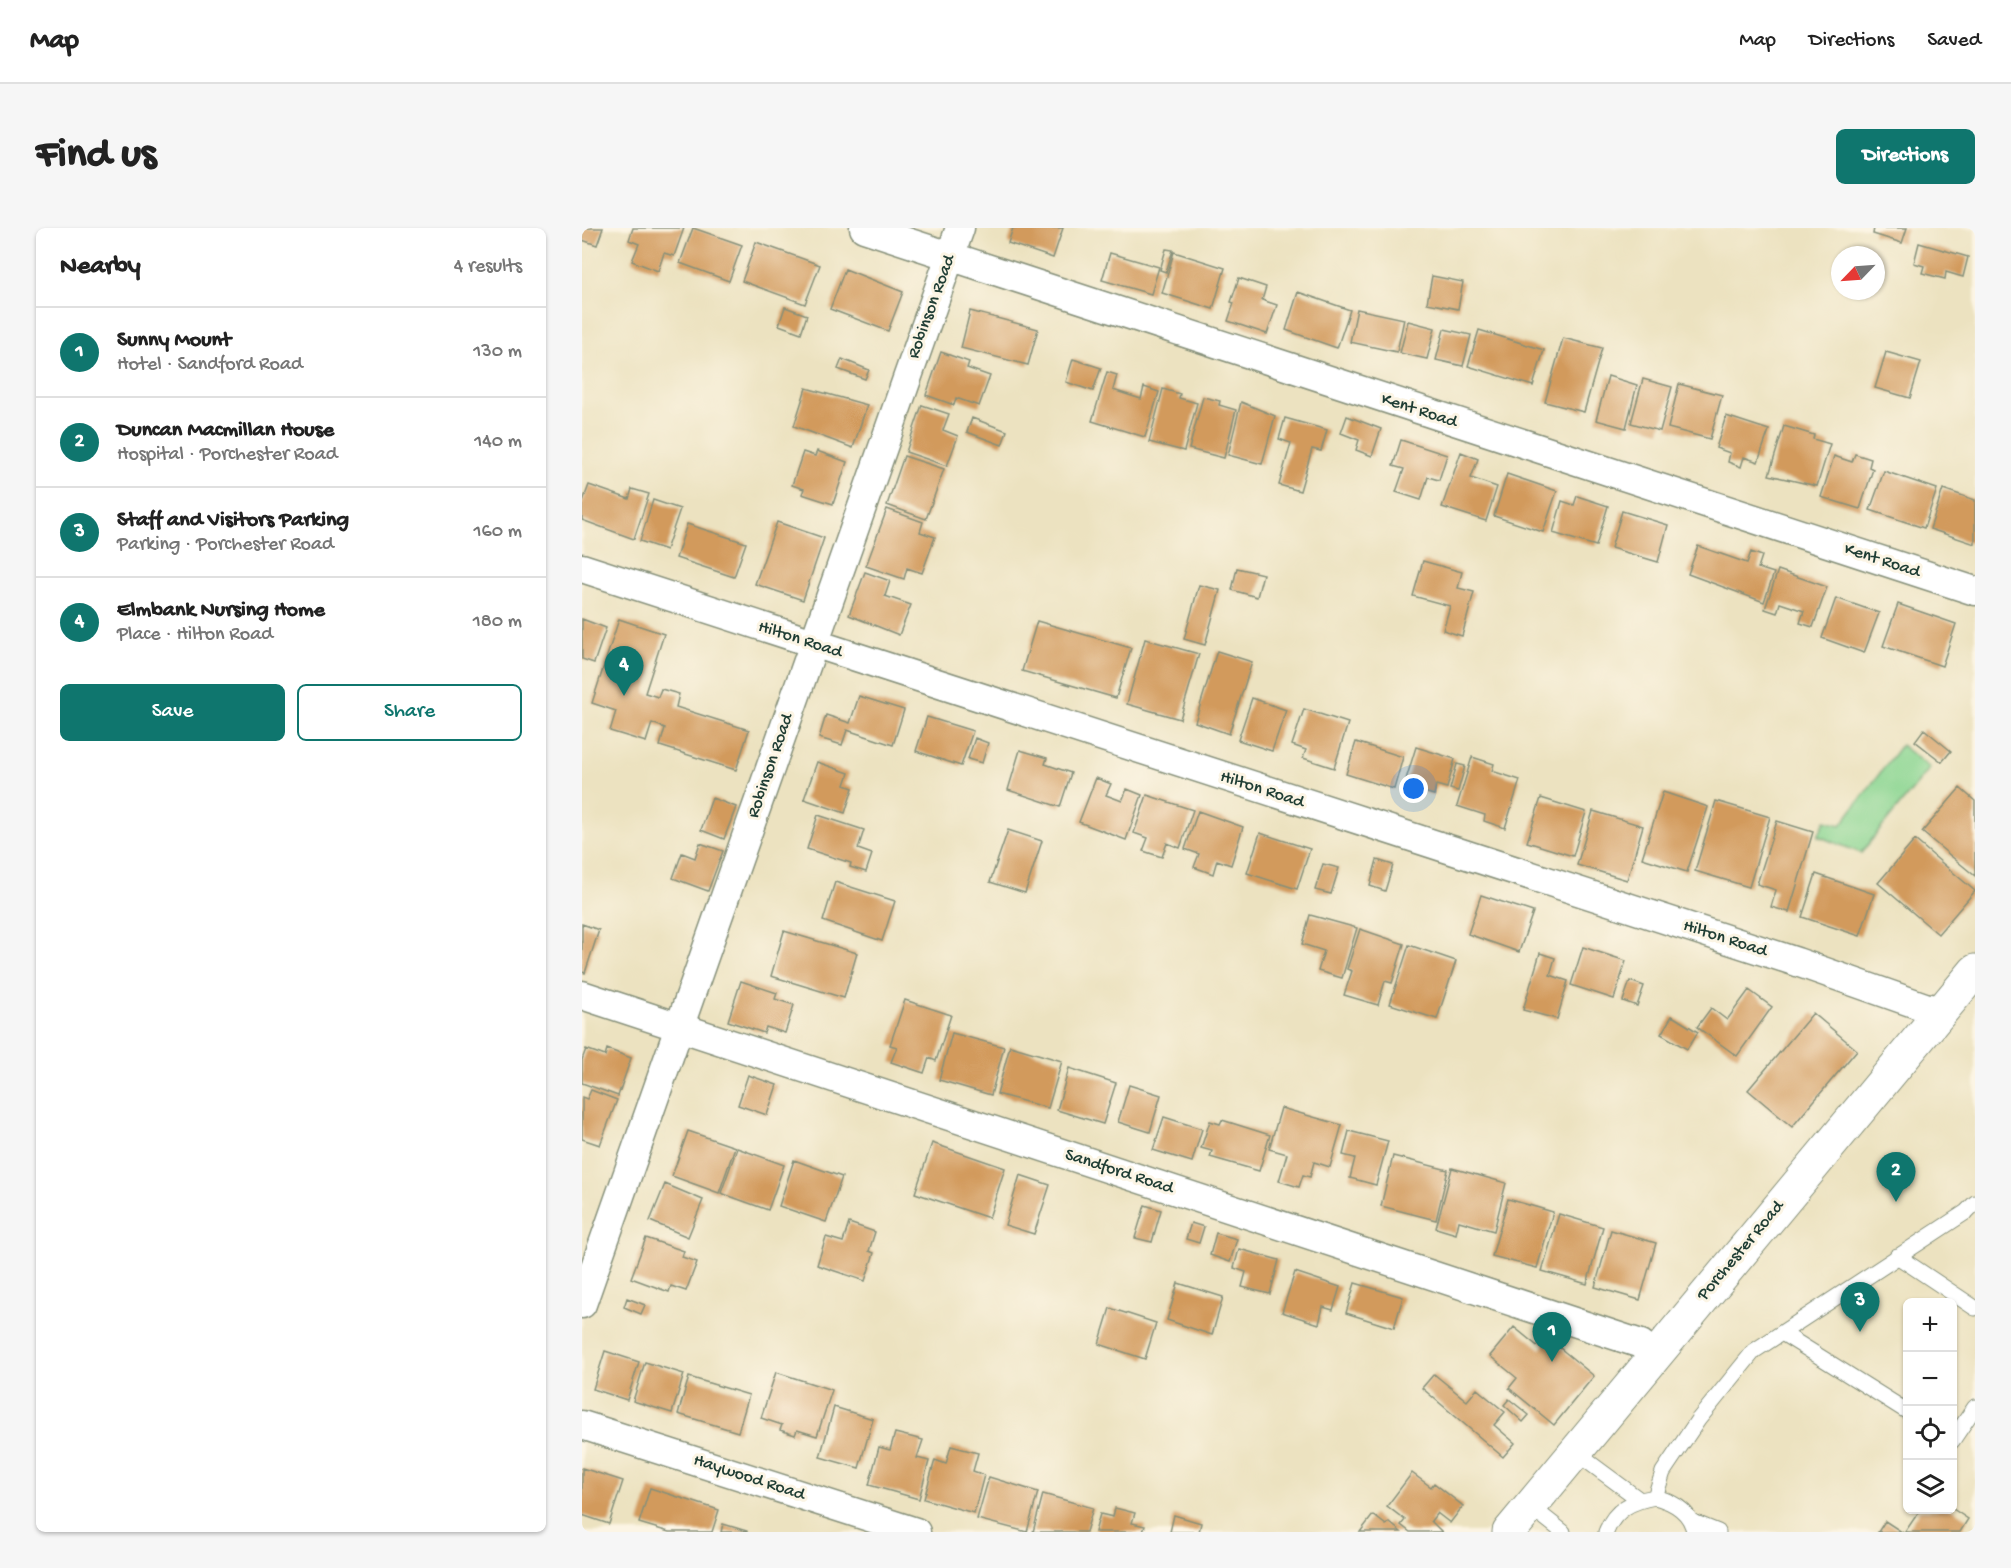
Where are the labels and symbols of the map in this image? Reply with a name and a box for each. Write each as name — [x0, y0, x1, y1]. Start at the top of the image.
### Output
north arrow — [1831, 246, 1885, 300]
street label: Robinson Road — [904, 251, 961, 362]
street label: Kent Road — [1378, 389, 1461, 434]
street label: Kent Road — [1841, 539, 1924, 584]
street label: Hilton Road — [755, 617, 846, 664]
pin: 4 — [604, 646, 644, 696]
street label: Robinson Road — [743, 710, 799, 821]
street label: Hilton Road — [1217, 767, 1308, 814]
your location — [1399, 774, 1428, 803]
street label: Hilton Road — [1680, 916, 1771, 963]
street label: Sandford Road — [1062, 1145, 1177, 1200]
pin: 2 — [1876, 1152, 1916, 1202]
street label: Porchester Road — [1692, 1196, 1790, 1306]
pin: 3 — [1840, 1282, 1880, 1332]
pin: 1 — [1532, 1312, 1572, 1362]
street label: Haywood Road — [691, 1450, 809, 1506]

